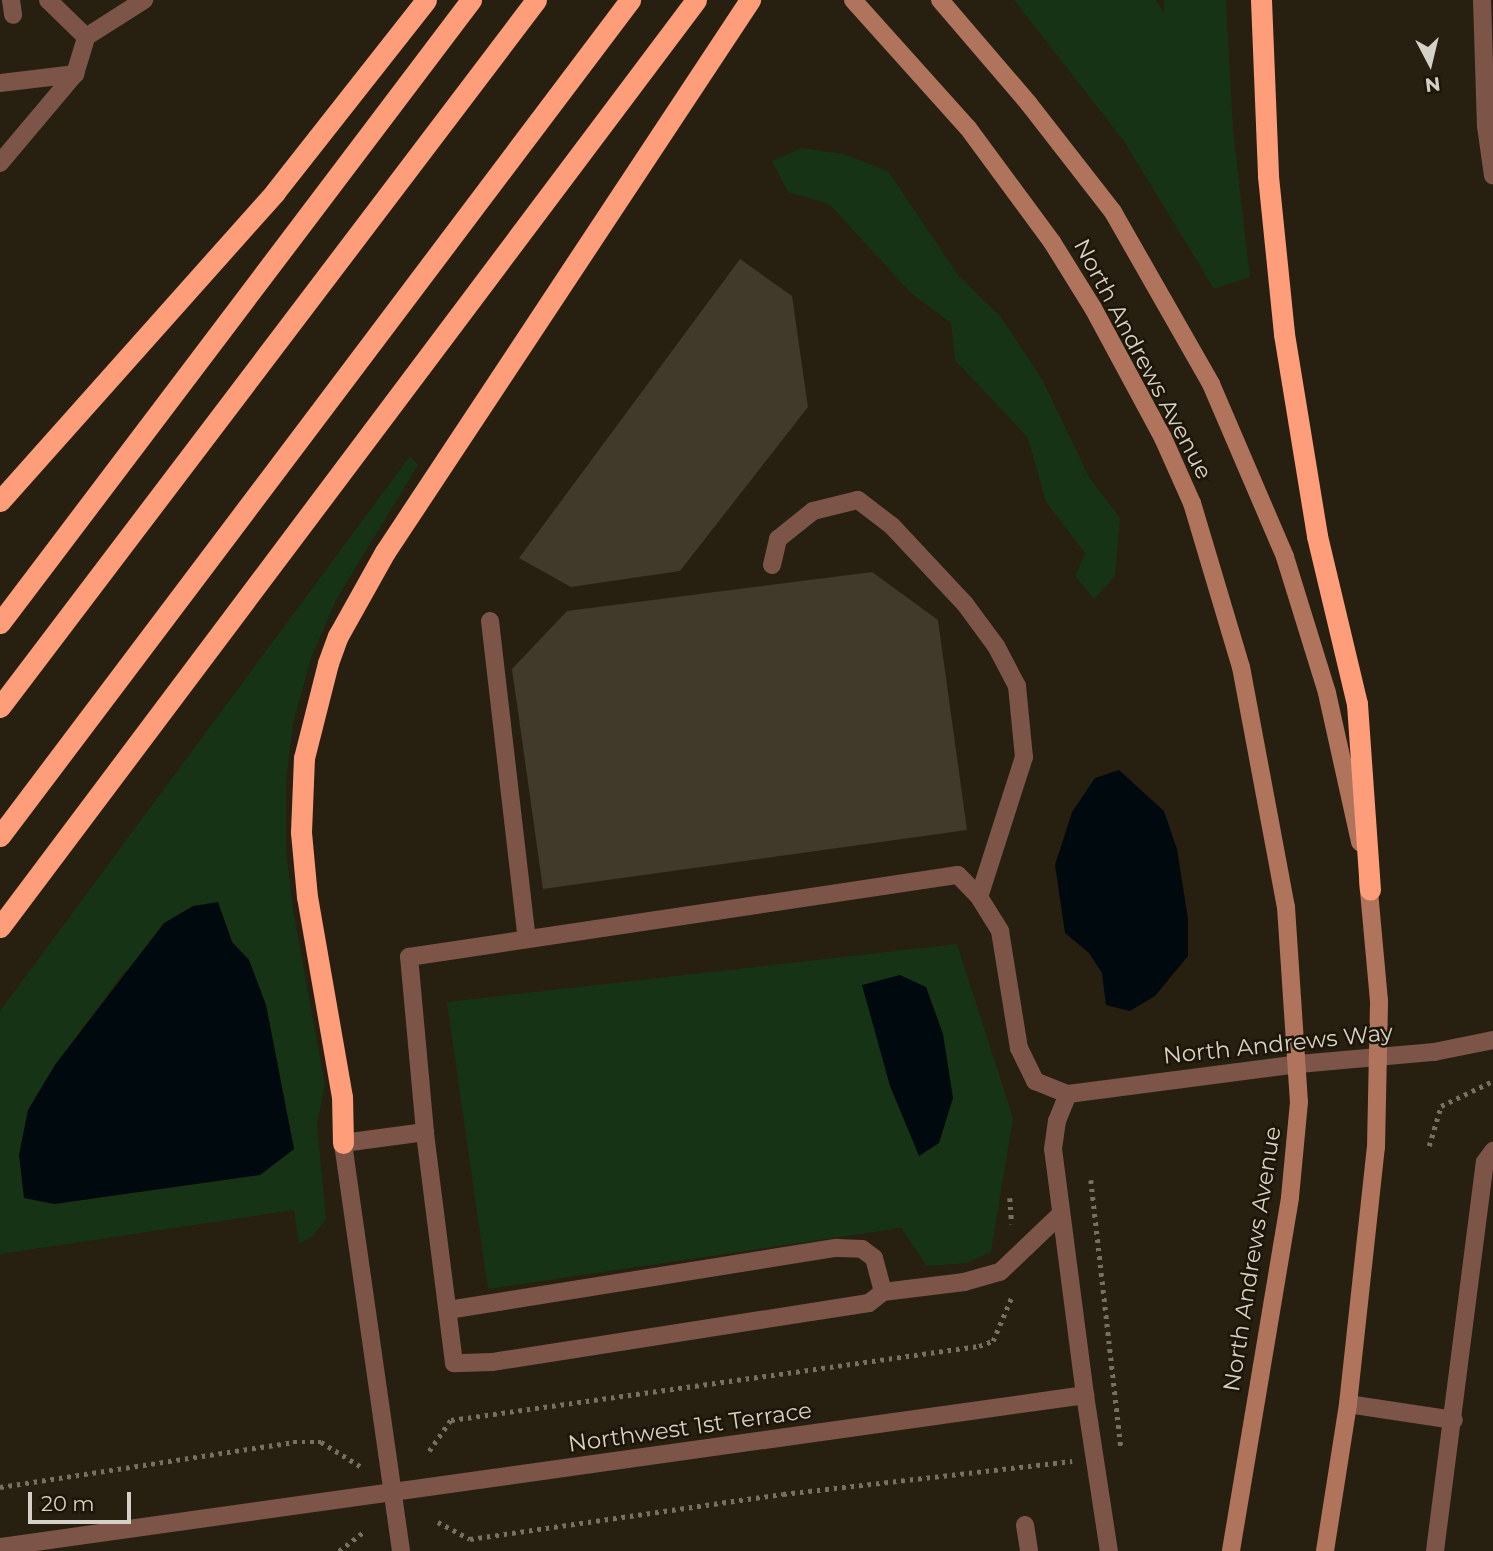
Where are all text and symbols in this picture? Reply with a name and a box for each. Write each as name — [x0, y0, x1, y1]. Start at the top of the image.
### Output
north arrow — [1395, 28, 1465, 98]
text: N — [1424, 72, 1442, 97]
street label: North Andrews Avenue — [1068, 234, 1218, 484]
street label: North Andrews Way — [1162, 1018, 1394, 1070]
street label: North Andrews Avenue — [1217, 1125, 1287, 1393]
street label: Northwest 1st Terrace — [566, 1396, 814, 1458]
scale bar — [32, 1478, 135, 1522]
text: 20 m — [41, 1491, 95, 1516]

